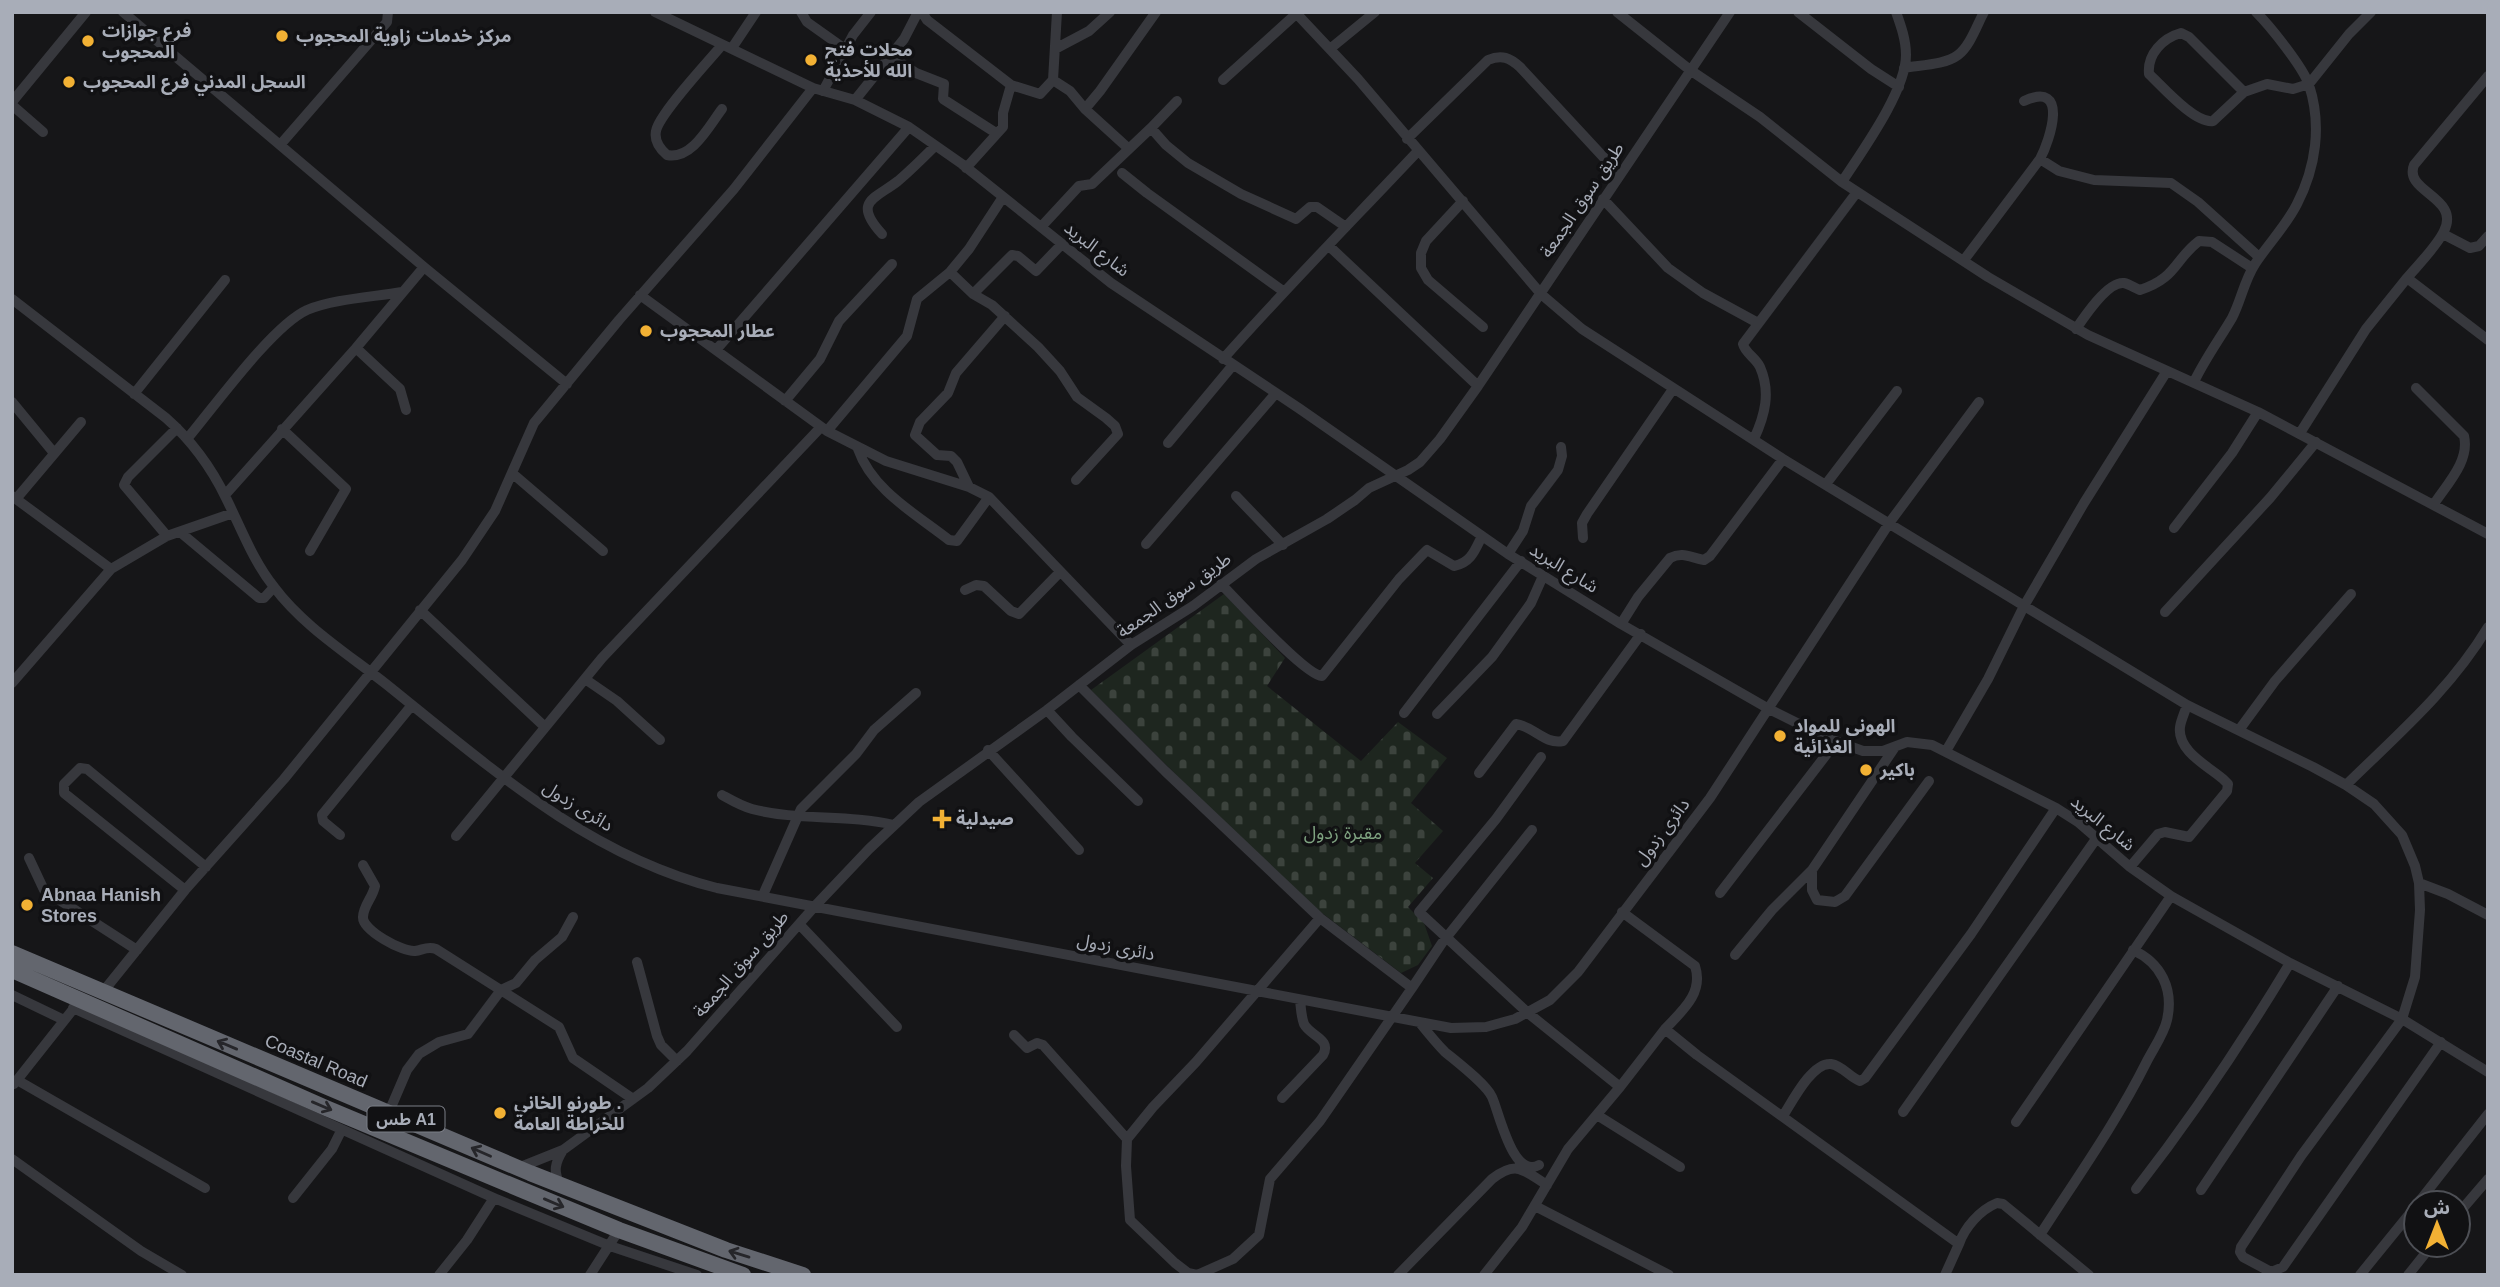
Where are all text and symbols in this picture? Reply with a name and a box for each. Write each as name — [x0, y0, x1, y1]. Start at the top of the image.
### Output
place label: فرع جوازات المحجوب — [102, 21, 191, 62]
place label: مركز خدمات زاوية المحجوب — [296, 26, 512, 47]
marker: مركز خدمات زاوية المحجوب — [274, 28, 290, 44]
marker: فرع جوازات المحجوب — [80, 33, 96, 49]
place label: محلات فتح الله للأحذية — [825, 40, 913, 81]
marker: محلات فتح الله للأحذية — [803, 52, 819, 68]
place label: السجل المدني فرع المحجوب — [83, 72, 306, 96]
marker: السجل المدني فرع المحجوب — [61, 74, 77, 90]
street label: طريق سوق الجمعة — [1536, 139, 1629, 262]
street label: شارع البريد — [1058, 217, 1133, 284]
place label: عطار المحجوب — [660, 321, 775, 342]
marker: عطار المحجوب — [638, 323, 654, 339]
street label: شارع البريد — [1524, 539, 1602, 600]
street label: طريق سوق الجمعة — [1113, 548, 1235, 642]
place label: الهونى للمواد الغذائية — [1794, 716, 1896, 757]
marker: الهونى للمواد الغذائية — [1772, 728, 1788, 744]
place label: باكير — [1879, 760, 1915, 781]
marker: باكير — [1858, 762, 1874, 778]
street label: دائرى زدول — [539, 777, 617, 836]
street label: شارع البريد — [2064, 791, 2139, 858]
street label: دائرى زدول — [1630, 795, 1694, 870]
place label: صيدلية — [956, 809, 1014, 829]
marker: صيدلية — [934, 811, 950, 827]
park label: مقبرة زدول — [1304, 823, 1382, 844]
place label: Abnaa Hanish Stores — [41, 885, 161, 926]
marker: Abnaa Hanish Stores — [19, 897, 35, 913]
street label: طريق سوق الجمعة — [689, 907, 793, 1022]
street label: دائرى زدول — [1075, 930, 1157, 965]
street label: Coastal Road — [262, 1030, 370, 1092]
one-way arrow — [216, 1037, 238, 1050]
place label: طورنو الخاني . للخراطة العامة — [514, 1093, 625, 1135]
one-way arrow — [310, 1100, 332, 1113]
marker: طورنو الخاني . للخراطة العامة — [492, 1105, 508, 1121]
road number: طس A1 — [368, 1106, 444, 1132]
one-way arrow — [471, 1145, 493, 1158]
north arrow — [2402, 1189, 2472, 1259]
one-way arrow — [543, 1197, 564, 1210]
text: ش — [2424, 1197, 2450, 1218]
one-way arrow — [728, 1246, 750, 1259]

